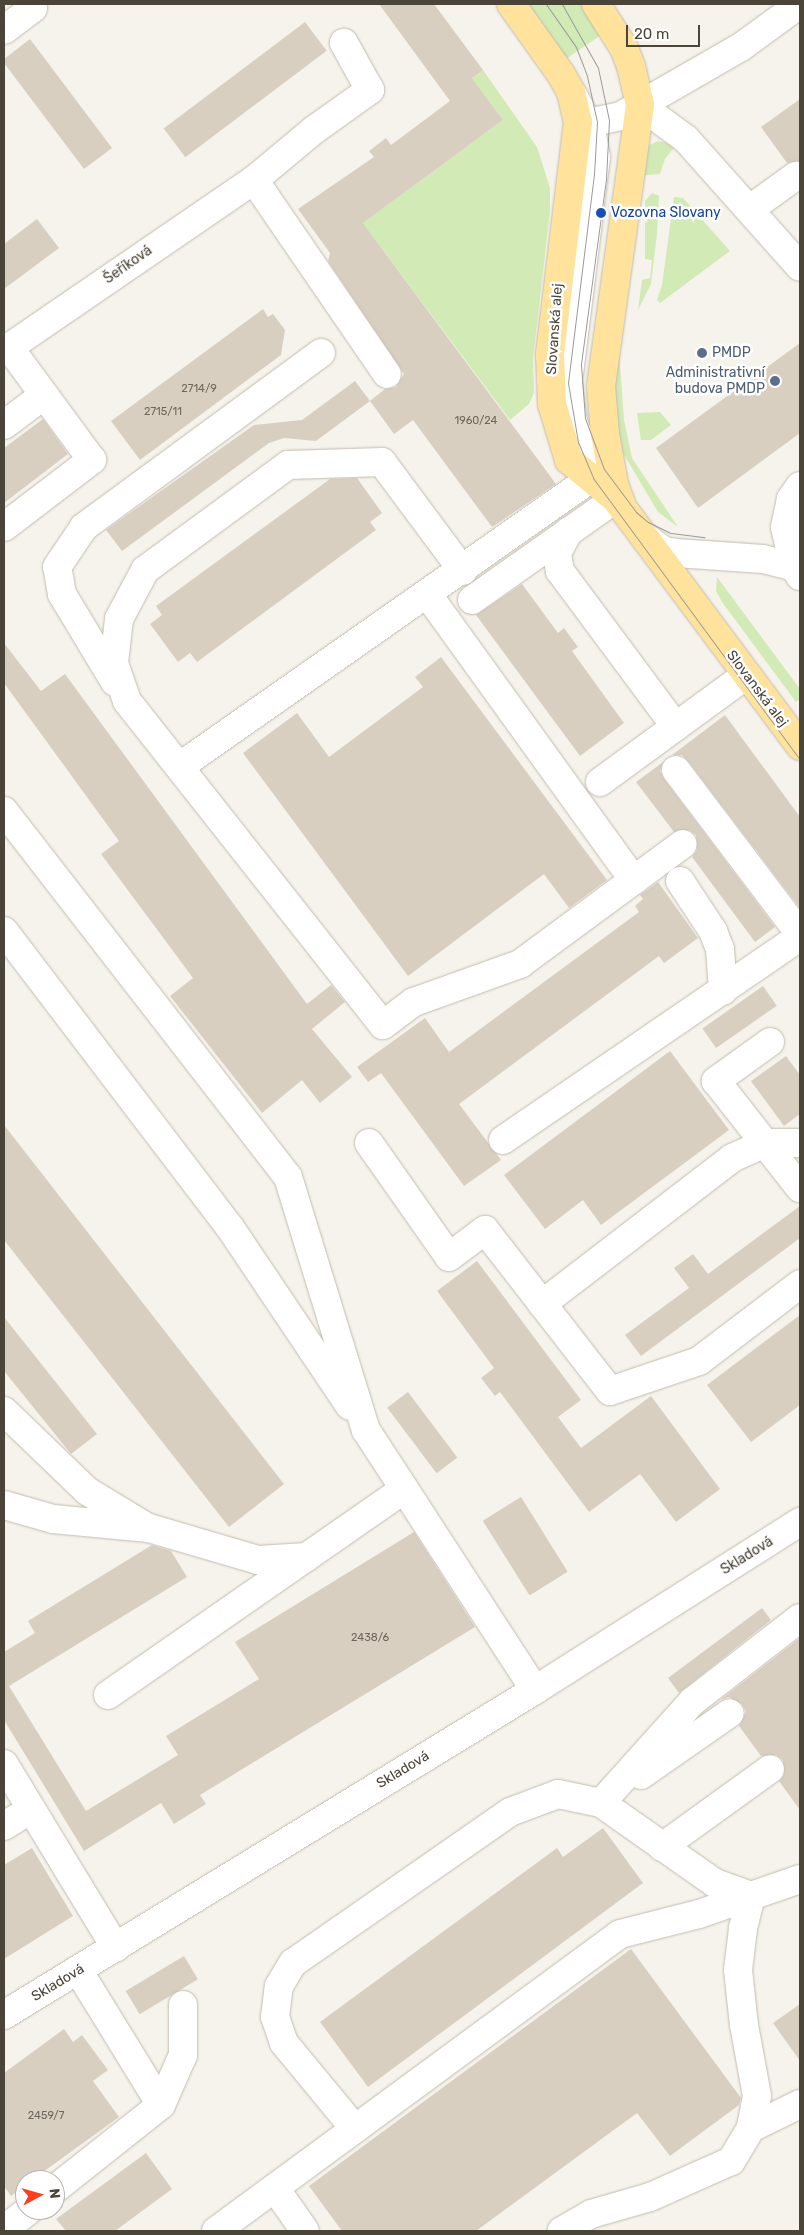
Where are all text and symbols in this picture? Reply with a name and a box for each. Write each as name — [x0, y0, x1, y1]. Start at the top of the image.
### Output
scale bar — [629, 15, 703, 47]
text: 20 m — [634, 25, 669, 43]
place label: Vozovna Slovany — [611, 205, 721, 221]
marker: Vozovna Slovany — [595, 207, 607, 219]
street label: Šeříková — [101, 242, 155, 288]
street label: Slovanská alej — [543, 283, 567, 375]
place label: PMDP — [712, 345, 751, 361]
marker: PMDP — [696, 347, 708, 359]
place label: Administrativní budova PMDP — [666, 365, 765, 398]
marker: Administrativní budova PMDP — [769, 375, 781, 387]
house number: 2714/9 — [181, 382, 217, 396]
house number: 2715/11 — [144, 405, 182, 419]
house number: 1960/24 — [455, 414, 497, 428]
street label: Slovanská alej — [723, 647, 791, 731]
street label: Skladová — [718, 1533, 776, 1579]
house number: 2438/6 — [351, 1631, 389, 1645]
street label: Skladová — [374, 1748, 432, 1792]
street label: Skladová — [29, 1961, 87, 2005]
house number: 2459/7 — [28, 2109, 64, 2123]
north arrow — [15, 2170, 65, 2220]
text: N — [45, 2188, 63, 2199]

